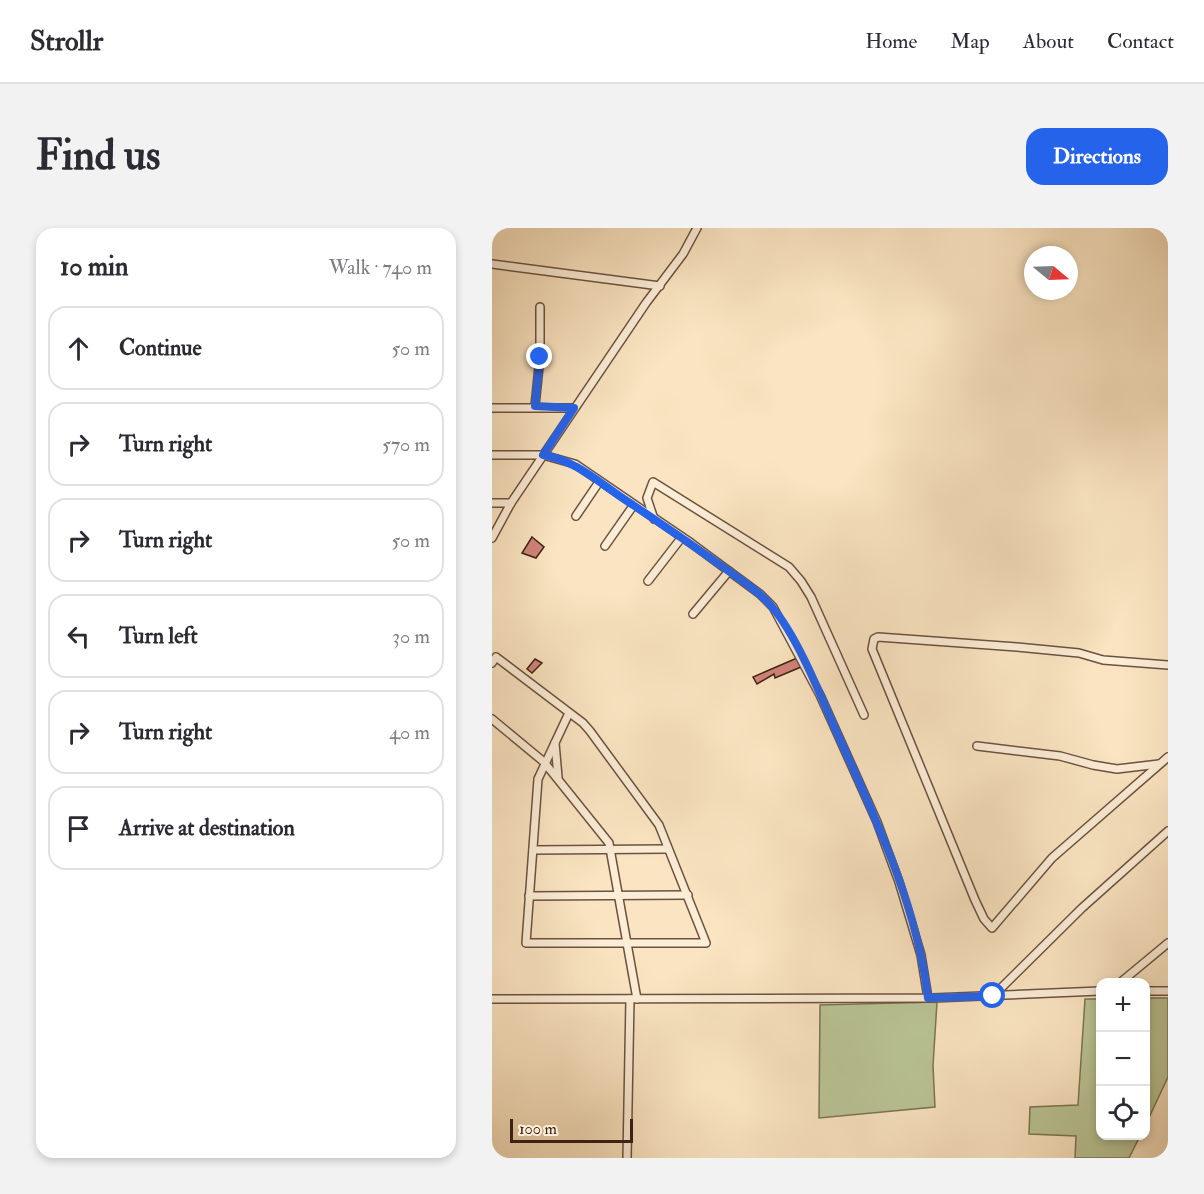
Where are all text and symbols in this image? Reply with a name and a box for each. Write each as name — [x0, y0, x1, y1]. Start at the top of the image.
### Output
text: Strollr — [30, 24, 103, 59]
text: Home — [865, 28, 917, 55]
text: Map — [950, 28, 990, 55]
text: About — [1023, 28, 1074, 55]
text: Contact — [1107, 28, 1174, 55]
button: Directions — [1026, 128, 1168, 185]
text: Find us — [36, 130, 160, 182]
north arrow — [1024, 246, 1078, 300]
text: 10 min — [60, 251, 128, 283]
text: Walk · 740 m — [329, 255, 432, 280]
icon: ahead — [62, 332, 95, 365]
text: Continue — [119, 334, 202, 362]
text: 50 m — [391, 336, 430, 361]
route end — [526, 343, 552, 369]
icon: right — [62, 428, 95, 461]
text: Turn right — [119, 430, 212, 458]
text: 570 m — [382, 432, 430, 457]
icon: right — [62, 524, 95, 557]
text: Turn right — [119, 526, 212, 554]
text: 50 m — [391, 528, 430, 553]
icon: left — [62, 620, 95, 653]
text: Turn left — [119, 622, 198, 650]
text: 30 m — [392, 624, 430, 649]
icon: right — [62, 716, 95, 749]
text: Turn right — [119, 718, 212, 746]
text: 40 m — [389, 720, 430, 745]
icon: arrive — [62, 812, 95, 845]
text: Arrive at destination — [119, 814, 295, 842]
map controls — [1096, 978, 1150, 1140]
button: + — [1096, 978, 1150, 1032]
route start — [979, 982, 1005, 1008]
button: − — [1096, 1032, 1150, 1086]
button: locate — [1096, 1086, 1150, 1140]
scale bar — [510, 1116, 633, 1144]
text: 100 m — [519, 1119, 557, 1139]

